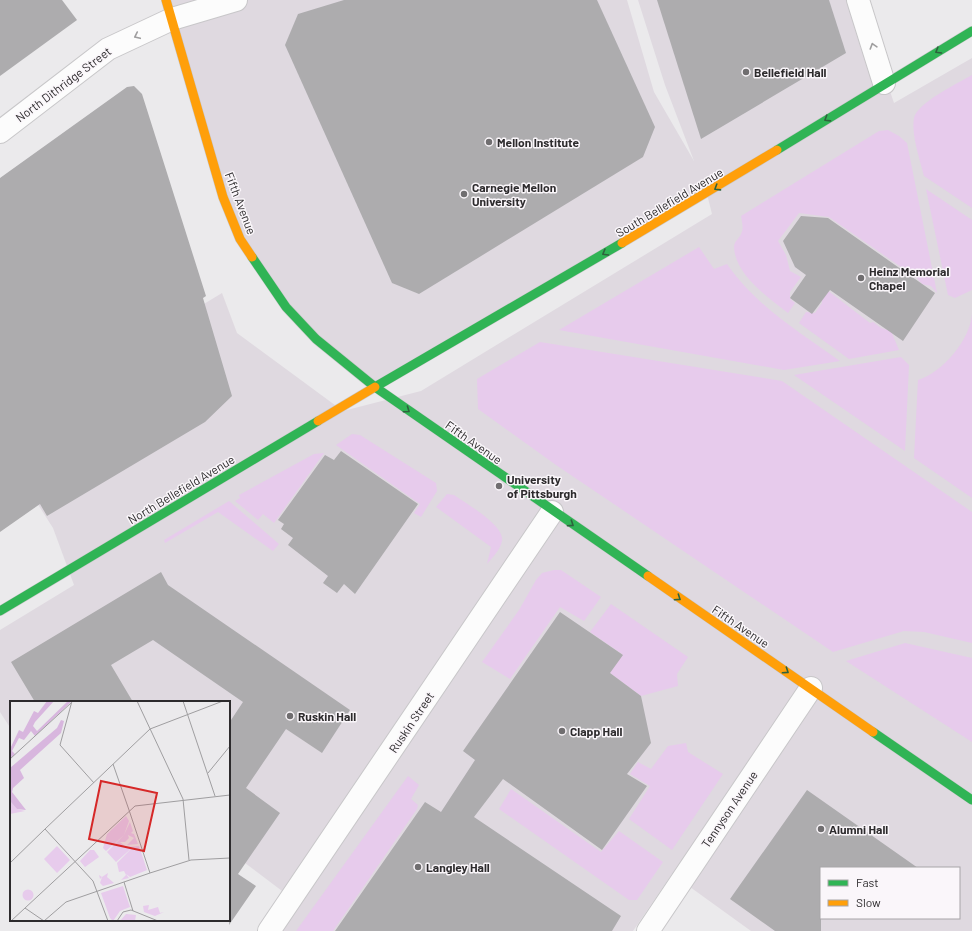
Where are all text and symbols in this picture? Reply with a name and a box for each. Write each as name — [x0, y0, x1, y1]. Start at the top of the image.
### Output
one-way arrow — [133, 31, 141, 39]
one-way arrow — [869, 43, 878, 50]
street label: North Dithridge Street — [13, 44, 113, 124]
one-way arrow — [935, 47, 942, 54]
place label: Bellefield Hall — [754, 65, 827, 79]
marker: Bellefield Hall — [741, 67, 751, 77]
one-way arrow — [824, 114, 831, 121]
place label: Mellon Institute — [497, 135, 580, 149]
marker: Mellon Institute — [484, 137, 494, 147]
street label: South Bellefield Avenue — [613, 164, 725, 240]
street label: Fifth Avenue — [223, 170, 259, 236]
place label: Carnegie Mellon University — [472, 180, 556, 208]
one-way arrow — [714, 183, 721, 190]
marker: Carnegie Mellon University — [459, 189, 469, 199]
one-way arrow — [602, 249, 609, 256]
place label: Heinz Memorial Chapel — [869, 264, 949, 292]
marker: Heinz Memorial Chapel — [856, 273, 866, 283]
one-way arrow — [403, 405, 410, 413]
street label: Fifth Avenue — [443, 417, 505, 467]
street label: North Bellefield Avenue — [125, 452, 237, 526]
place label: University of Pittsburgh — [507, 472, 577, 500]
marker: University of Pittsburgh — [494, 481, 504, 491]
one-way arrow — [567, 520, 574, 527]
one-way arrow — [674, 593, 681, 601]
street label: Fifth Avenue — [710, 602, 772, 650]
one-way arrow — [782, 666, 789, 674]
street label: Ruskin Street — [386, 689, 436, 755]
inset map — [10, 701, 230, 921]
place label: Ruskin Hall — [298, 709, 356, 723]
marker: Ruskin Hall — [285, 711, 295, 721]
place label: Clapp Hall — [570, 724, 622, 738]
marker: Clapp Hall — [557, 726, 567, 736]
street label: Tennyson Avenue — [698, 768, 760, 850]
place label: Alumni Hall — [829, 822, 888, 836]
marker: Alumni Hall — [816, 824, 826, 834]
place label: Langley Hall — [426, 860, 490, 874]
marker: Langley Hall — [413, 862, 423, 872]
legend — [820, 867, 960, 919]
text: Fast — [856, 875, 879, 889]
text: Slow — [856, 895, 881, 909]

